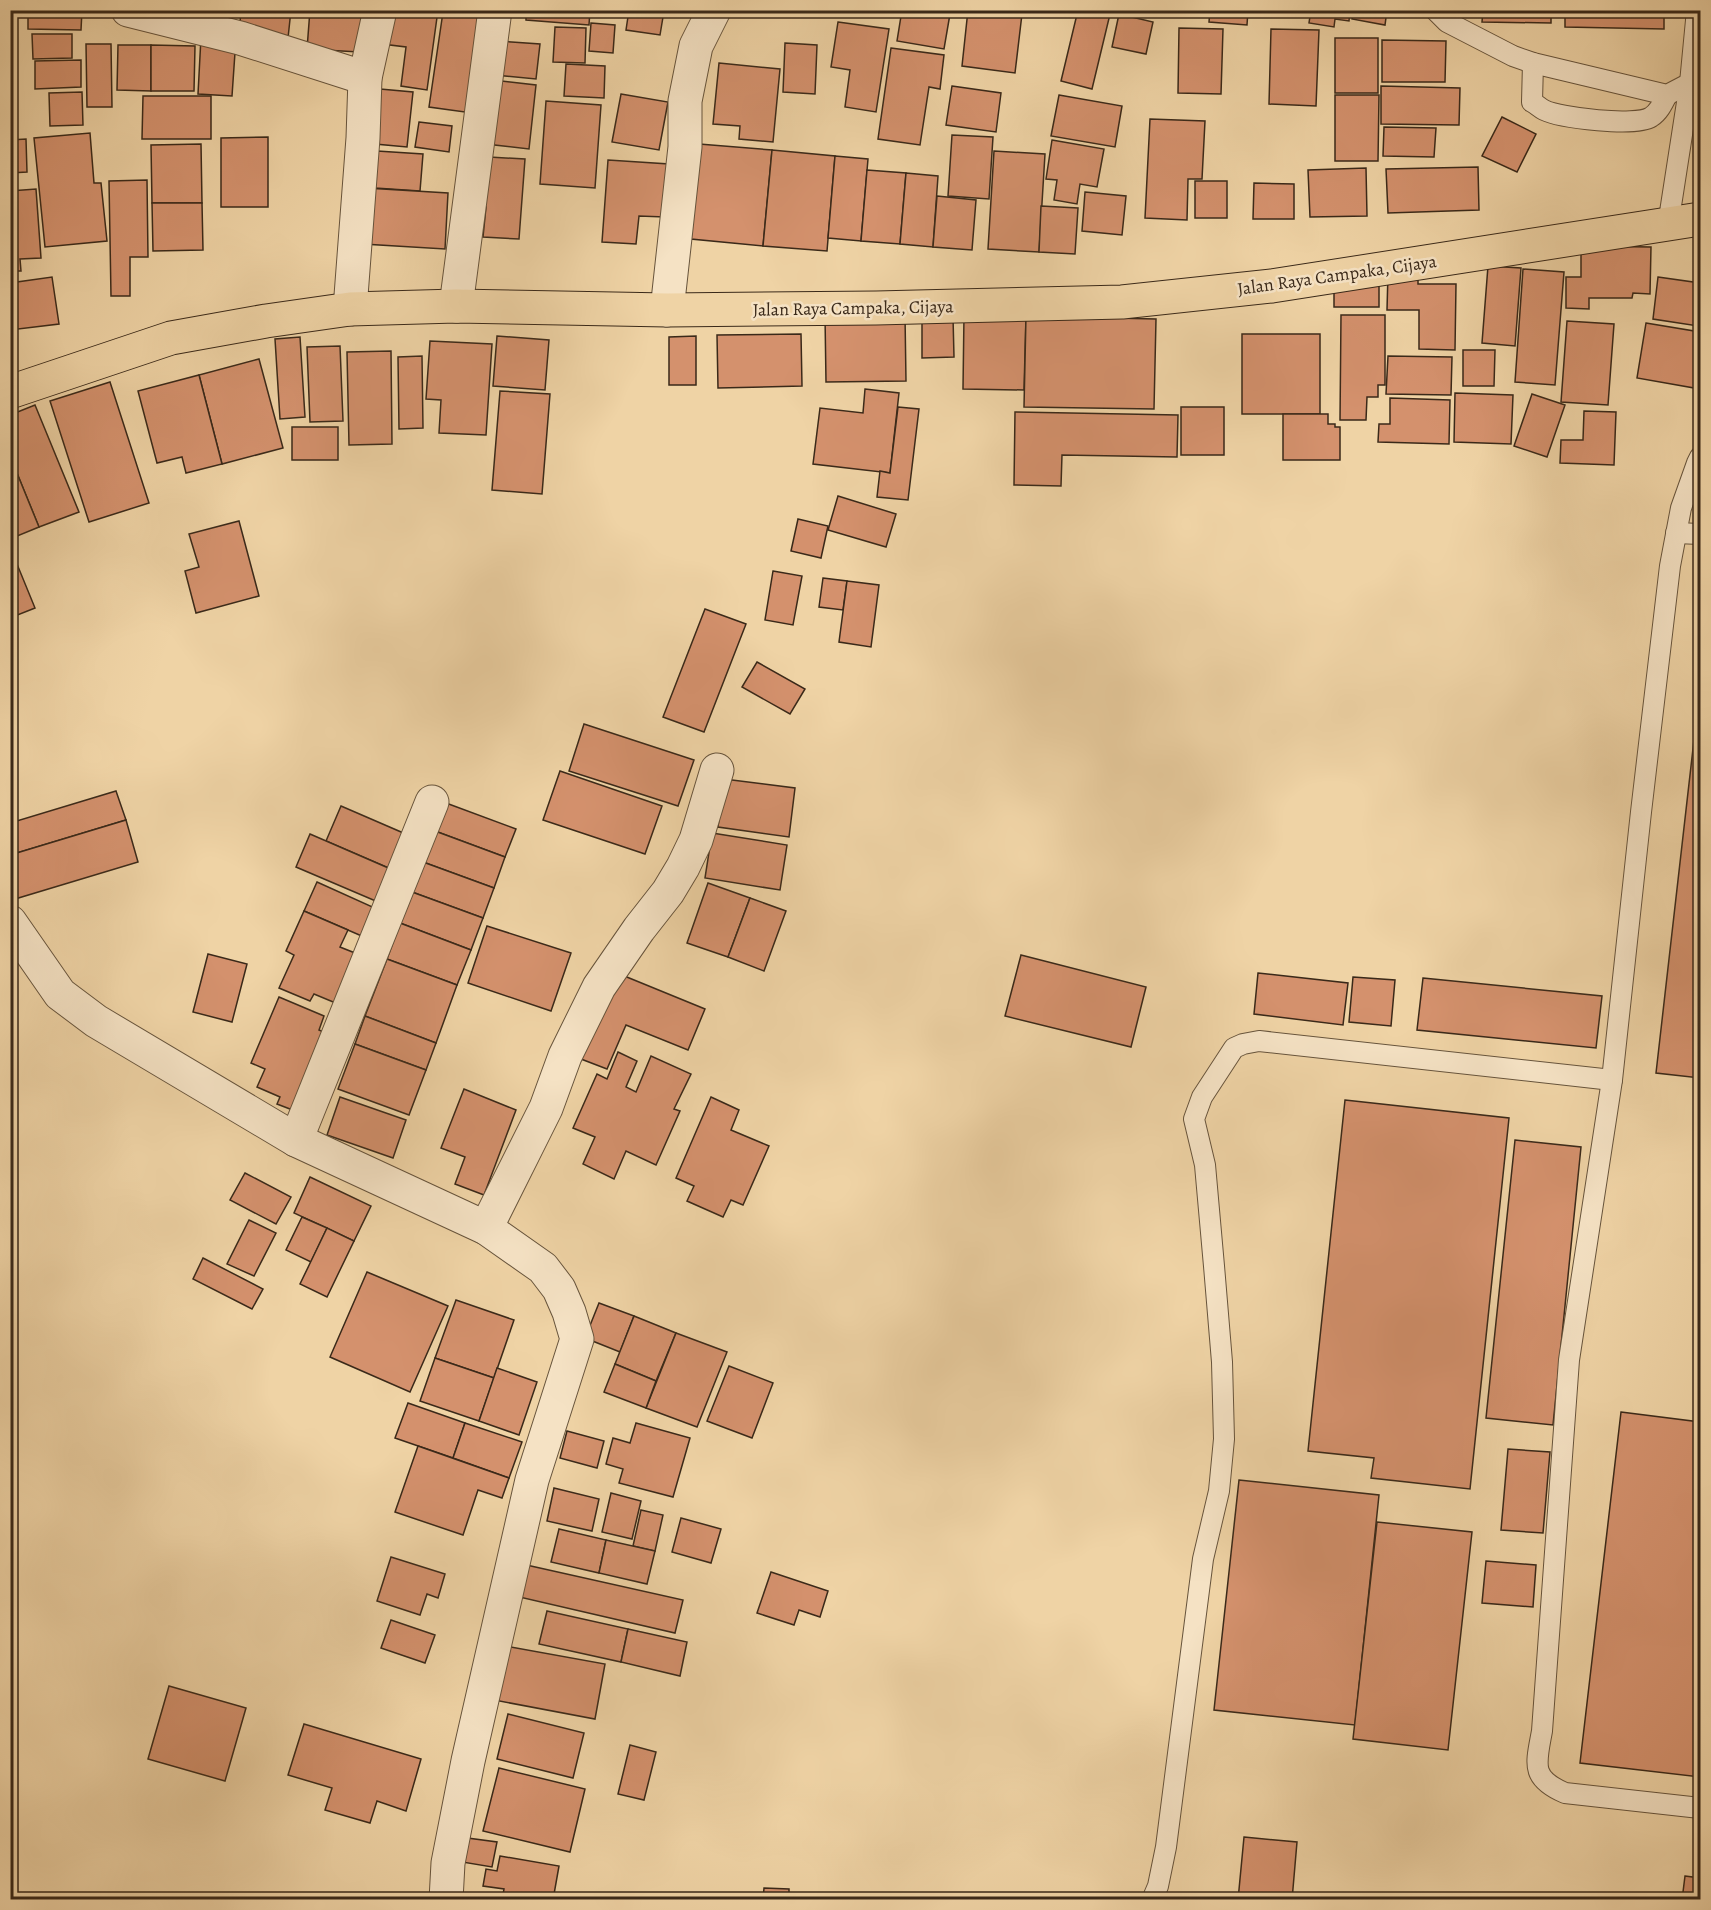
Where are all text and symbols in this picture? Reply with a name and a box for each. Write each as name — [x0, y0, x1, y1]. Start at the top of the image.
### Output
street label: Jalan Raya Campaka, Cijaya — [1236, 249, 1439, 301]
street label: Jalan Raya Campaka, Cijaya — [752, 294, 954, 322]

